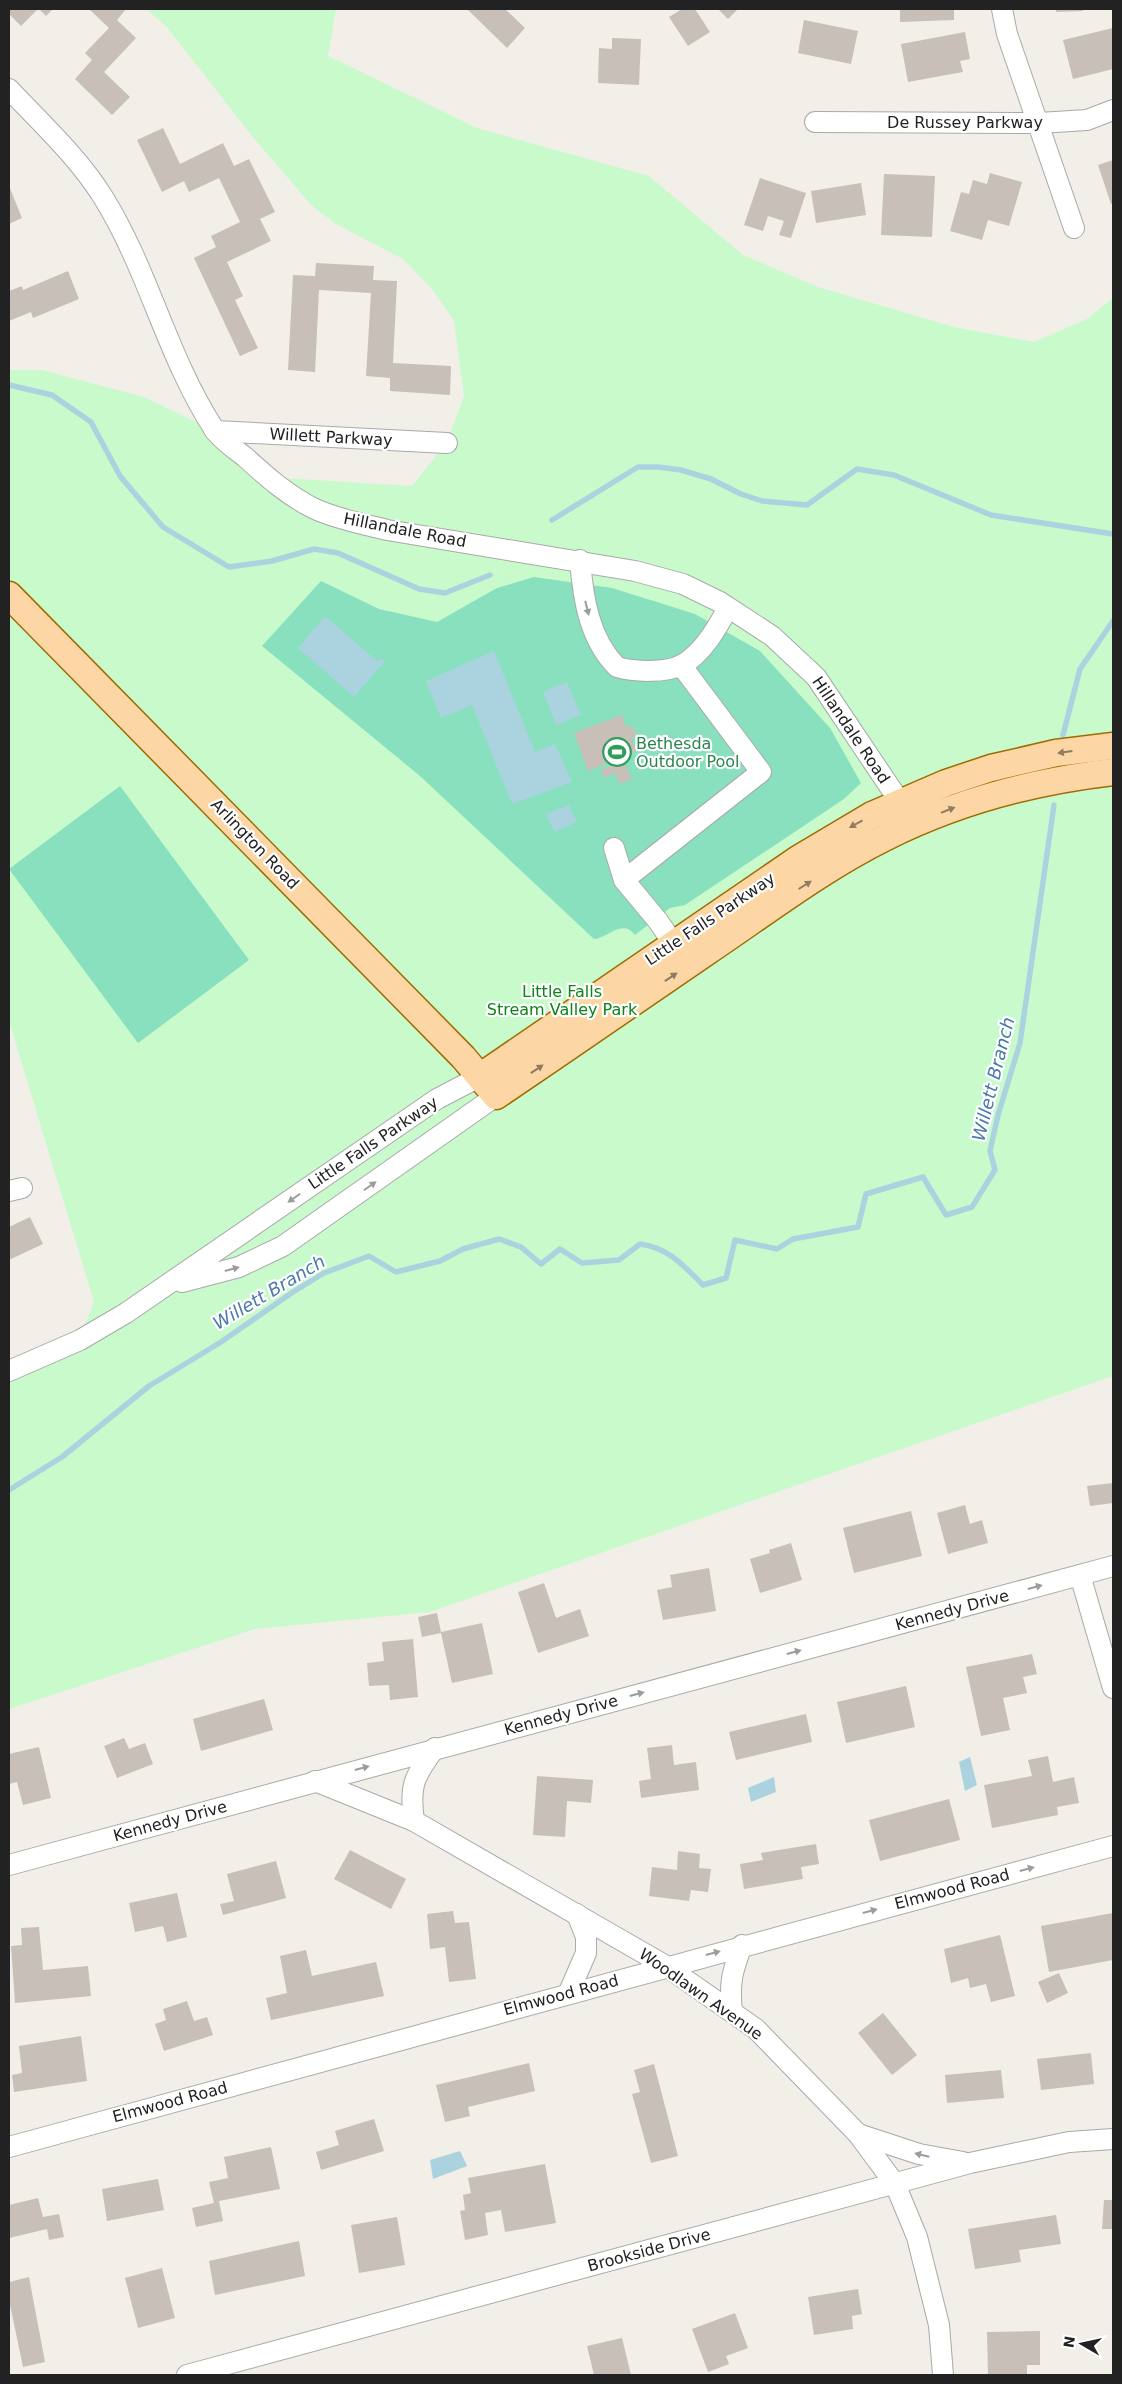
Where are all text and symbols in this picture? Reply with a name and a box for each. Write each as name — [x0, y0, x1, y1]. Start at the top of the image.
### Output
street label: De Russey Parkway — [887, 113, 1043, 132]
street label: Willett Parkway — [269, 424, 393, 450]
street label: Hillandale Road — [342, 509, 468, 551]
one-way arrow — [583, 601, 591, 616]
street label: Hillandale Road — [808, 673, 894, 787]
place label: Bethesda Outdoor Pool — [636, 734, 740, 771]
sports icon: Bethesda Outdoor Pool — [602, 737, 632, 767]
one-way arrow — [1057, 748, 1073, 756]
street label: Arlington Road — [207, 795, 303, 893]
one-way arrow — [941, 806, 956, 813]
one-way arrow — [849, 820, 864, 828]
street label: Little Falls Parkway — [642, 869, 778, 969]
one-way arrow — [798, 880, 811, 890]
one-way arrow — [664, 972, 677, 982]
park label: Little Falls Stream Valley Park — [487, 982, 638, 1019]
water label: Willett Branch — [967, 1015, 1019, 1143]
one-way arrow — [530, 1064, 543, 1074]
street label: Little Falls Parkway — [305, 1093, 441, 1193]
one-way arrow — [364, 1181, 377, 1191]
one-way arrow — [287, 1193, 301, 1203]
water label: Willett Branch — [209, 1250, 329, 1334]
one-way arrow — [224, 1265, 239, 1273]
one-way arrow — [1028, 1583, 1043, 1591]
street label: Kennedy Drive — [893, 1586, 1011, 1634]
one-way arrow — [786, 1648, 802, 1656]
one-way arrow — [630, 1690, 645, 1698]
street label: Kennedy Drive — [502, 1691, 620, 1739]
one-way arrow — [355, 1764, 370, 1772]
street label: Kennedy Drive — [111, 1797, 229, 1845]
one-way arrow — [1019, 1864, 1034, 1872]
street label: Elmwood Road — [892, 1865, 1012, 1913]
one-way arrow — [862, 1906, 877, 1914]
street label: Woodlawn Avenue — [635, 1944, 767, 2044]
one-way arrow — [705, 1949, 721, 1957]
street label: Elmwood Road — [501, 1971, 621, 2019]
street label: Elmwood Road — [110, 2078, 230, 2126]
one-way arrow — [914, 2151, 929, 2159]
street label: Brookside Drive — [585, 2224, 713, 2276]
north arrow — [1057, 2319, 1107, 2369]
text: N — [1060, 2335, 1078, 2349]

